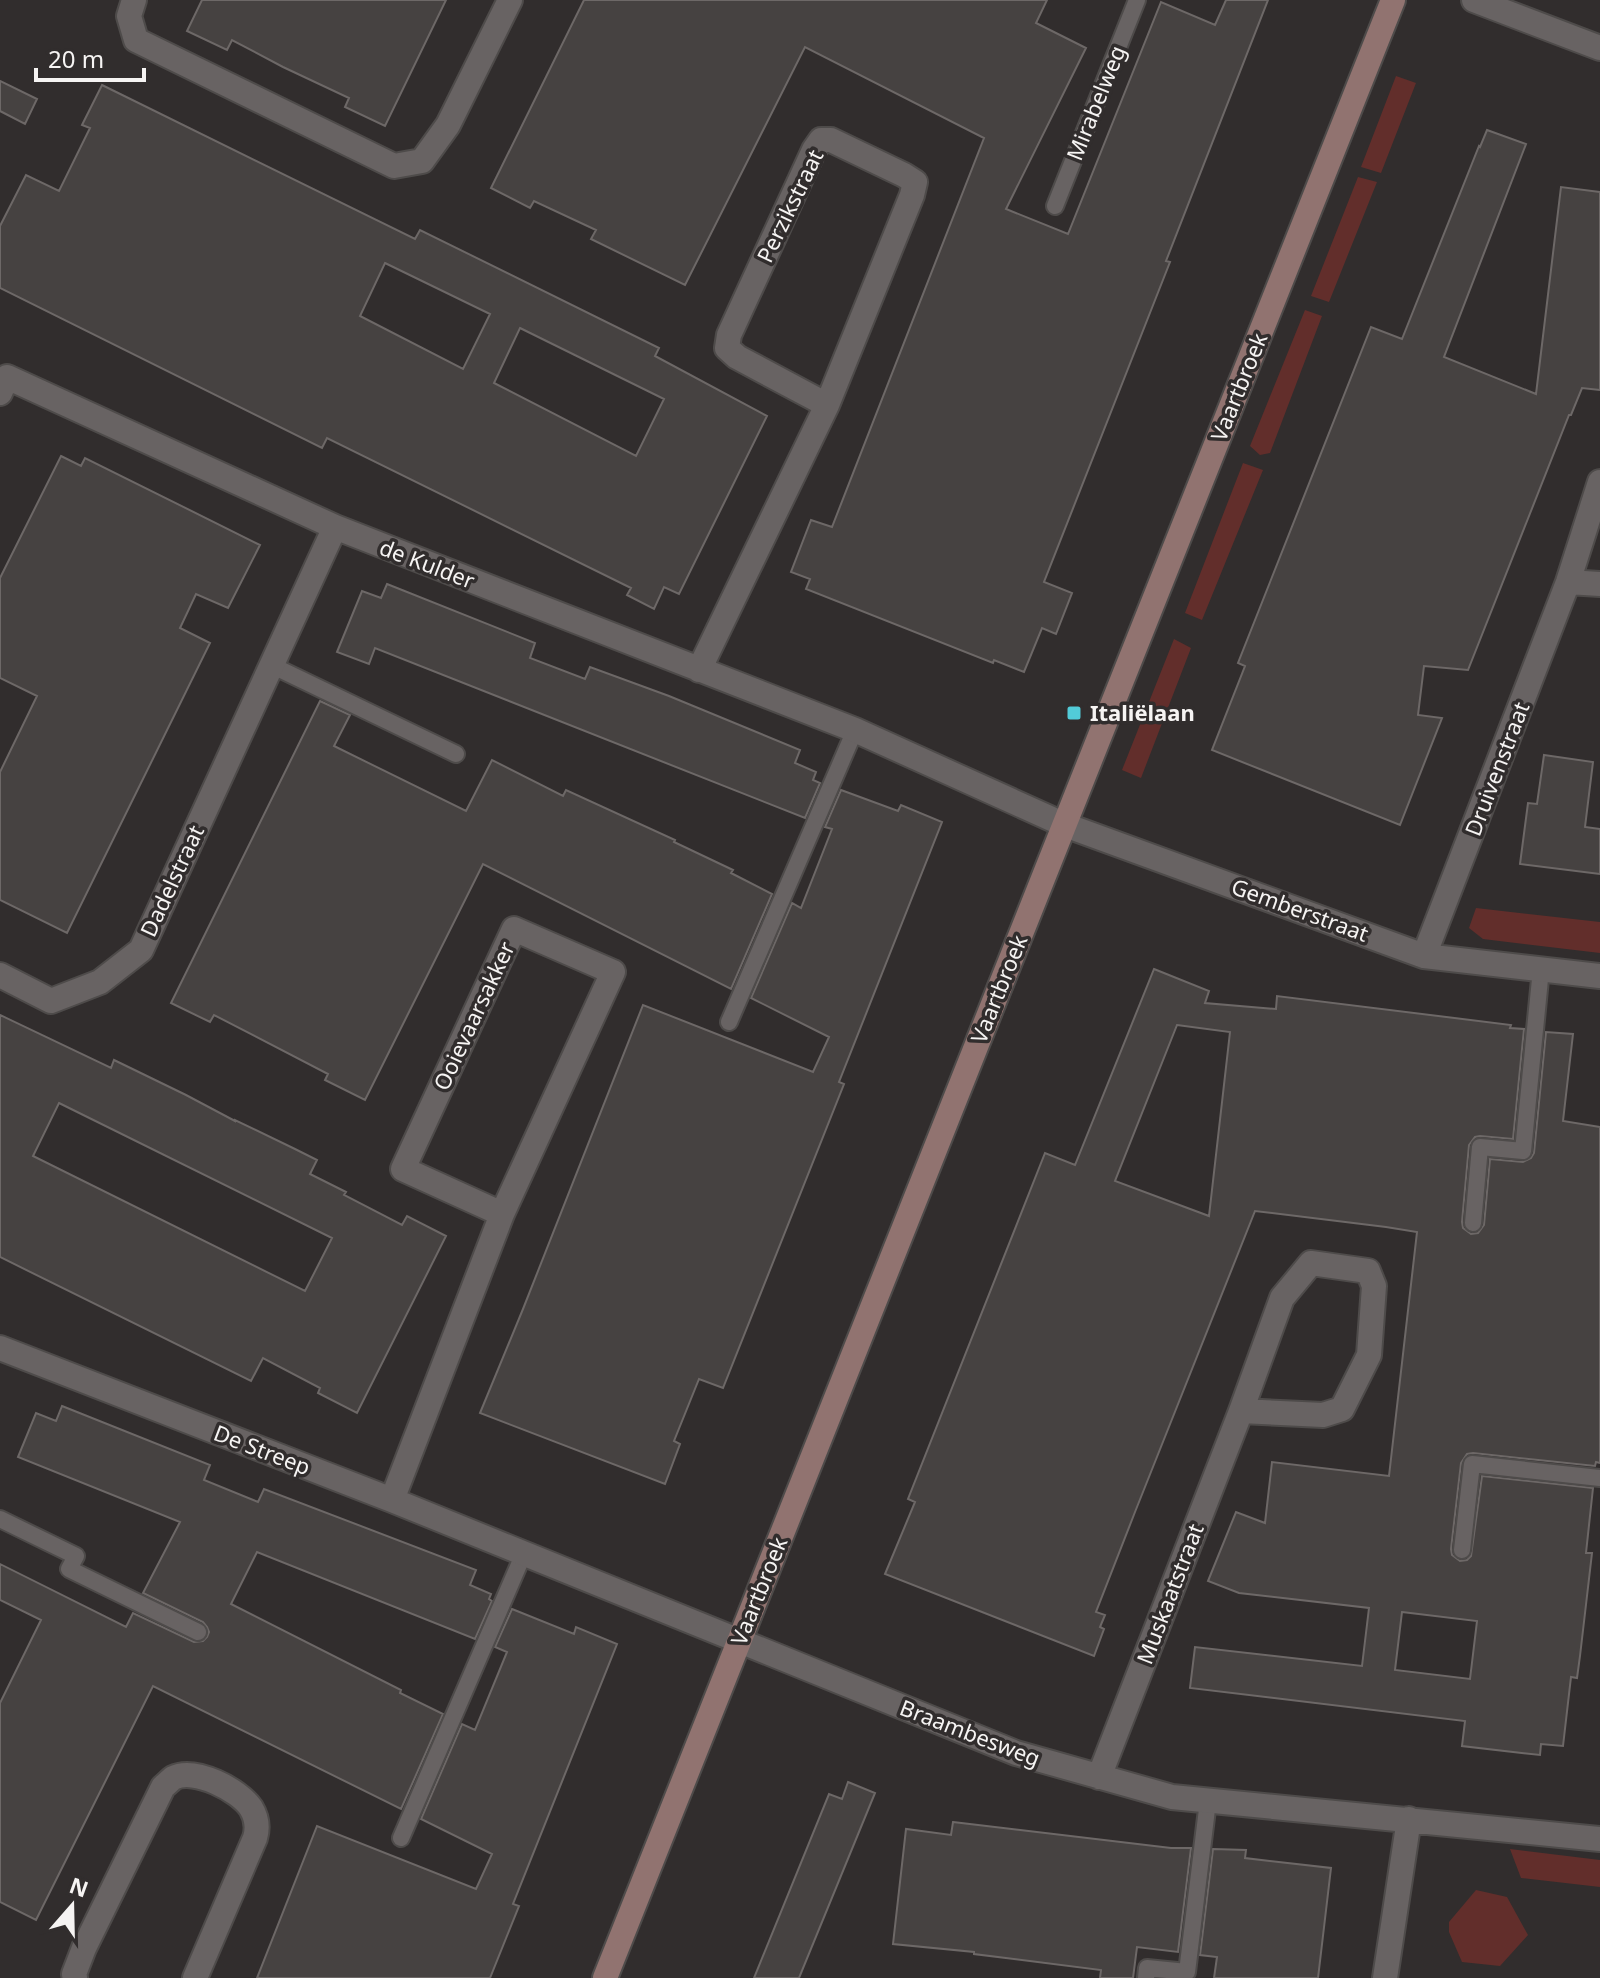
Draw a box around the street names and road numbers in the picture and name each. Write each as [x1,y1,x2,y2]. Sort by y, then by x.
street label: Mirabelweg [1058,41,1132,165]
street label: Perzikstraat [749,144,829,267]
street label: Vaartbroek [1203,328,1273,445]
street label: de Kulder [376,531,479,595]
street label: Druivenstraat [1457,697,1535,840]
street label: Dadelstraat [132,820,210,941]
street label: Gemberstraat [1228,870,1373,948]
street label: Vaartbroek [963,930,1033,1047]
street label: Ooievaarsakker [425,936,521,1095]
street label: De Streep [210,1417,315,1481]
street label: Muskaatstraat [1129,1519,1210,1668]
street label: Vaartbroek [723,1532,793,1649]
street label: Braambesweg [896,1692,1045,1773]

